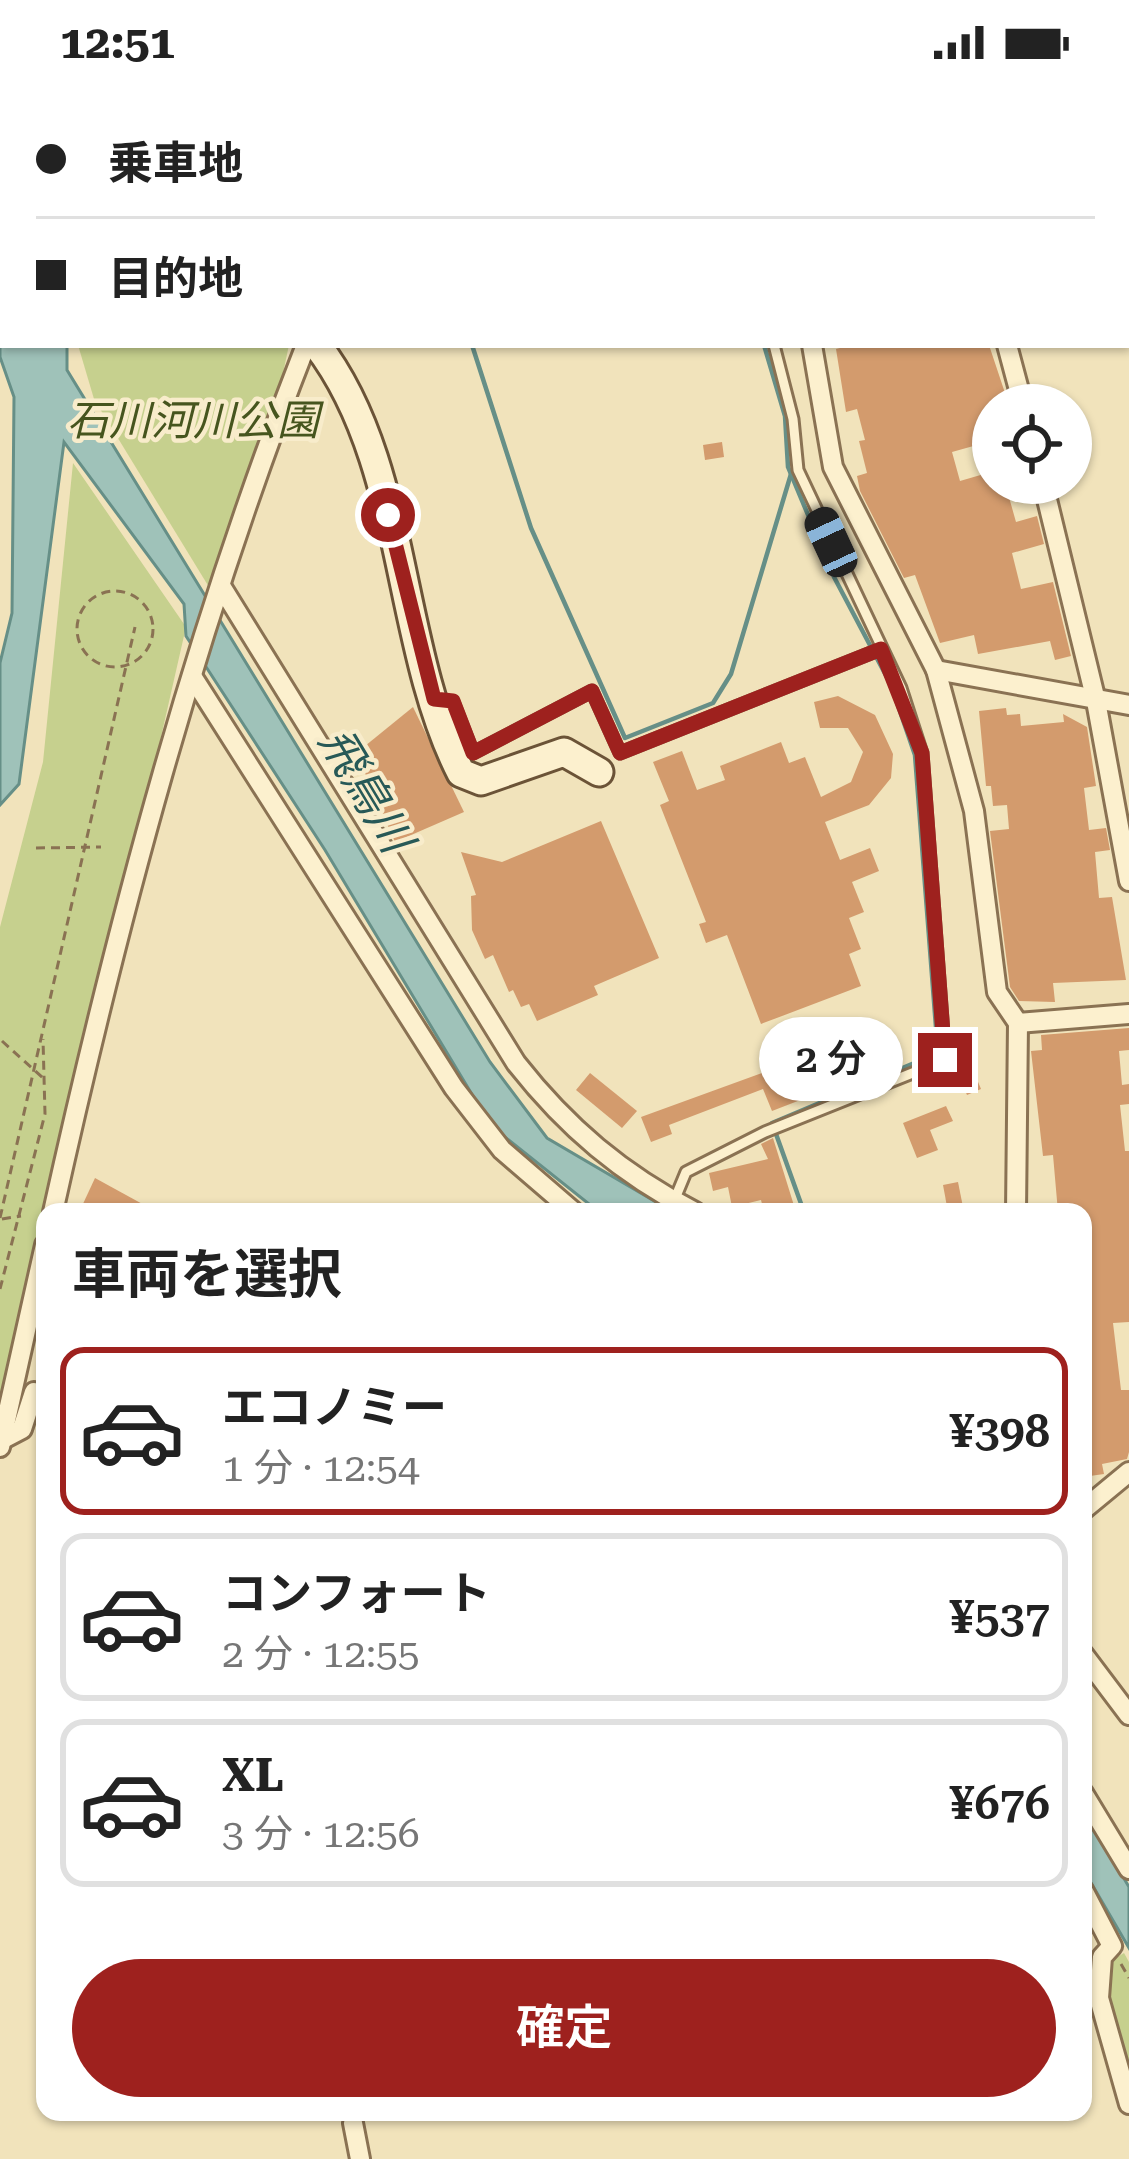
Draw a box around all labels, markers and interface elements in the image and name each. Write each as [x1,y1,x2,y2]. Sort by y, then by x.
text: 12:51 [60,16,175,69]
text: 乗車地 [108,137,243,190]
text: 目的地 [108,252,243,305]
map controls [972,384,1092,504]
button: locate [972,384,1092,504]
park label: 石川河川公園 [67,396,324,445]
route start [361,488,415,542]
car [799,502,863,582]
water label: 飛鳥川 [309,718,426,865]
callout: 2 分 [759,1018,903,1102]
route end [918,1033,972,1087]
text: 2 分 [796,1036,866,1082]
text: 車両を選択 [72,1243,342,1306]
icon: car [78,1377,186,1485]
text: エコノミー [222,1381,447,1434]
text: ¥398 [949,1405,1050,1458]
text: 1 分 · 12:54 [222,1445,420,1491]
icon: car [78,1563,186,1671]
text: コンフォート [222,1567,491,1620]
text: ¥537 [949,1591,1050,1644]
text: 2 分 · 12:55 [222,1631,420,1677]
icon: car [78,1749,186,1857]
text: XL [222,1749,284,1802]
text: ¥676 [949,1777,1050,1830]
text: 3 分 · 12:56 [222,1811,420,1857]
button: 確定 [72,1959,1056,2097]

